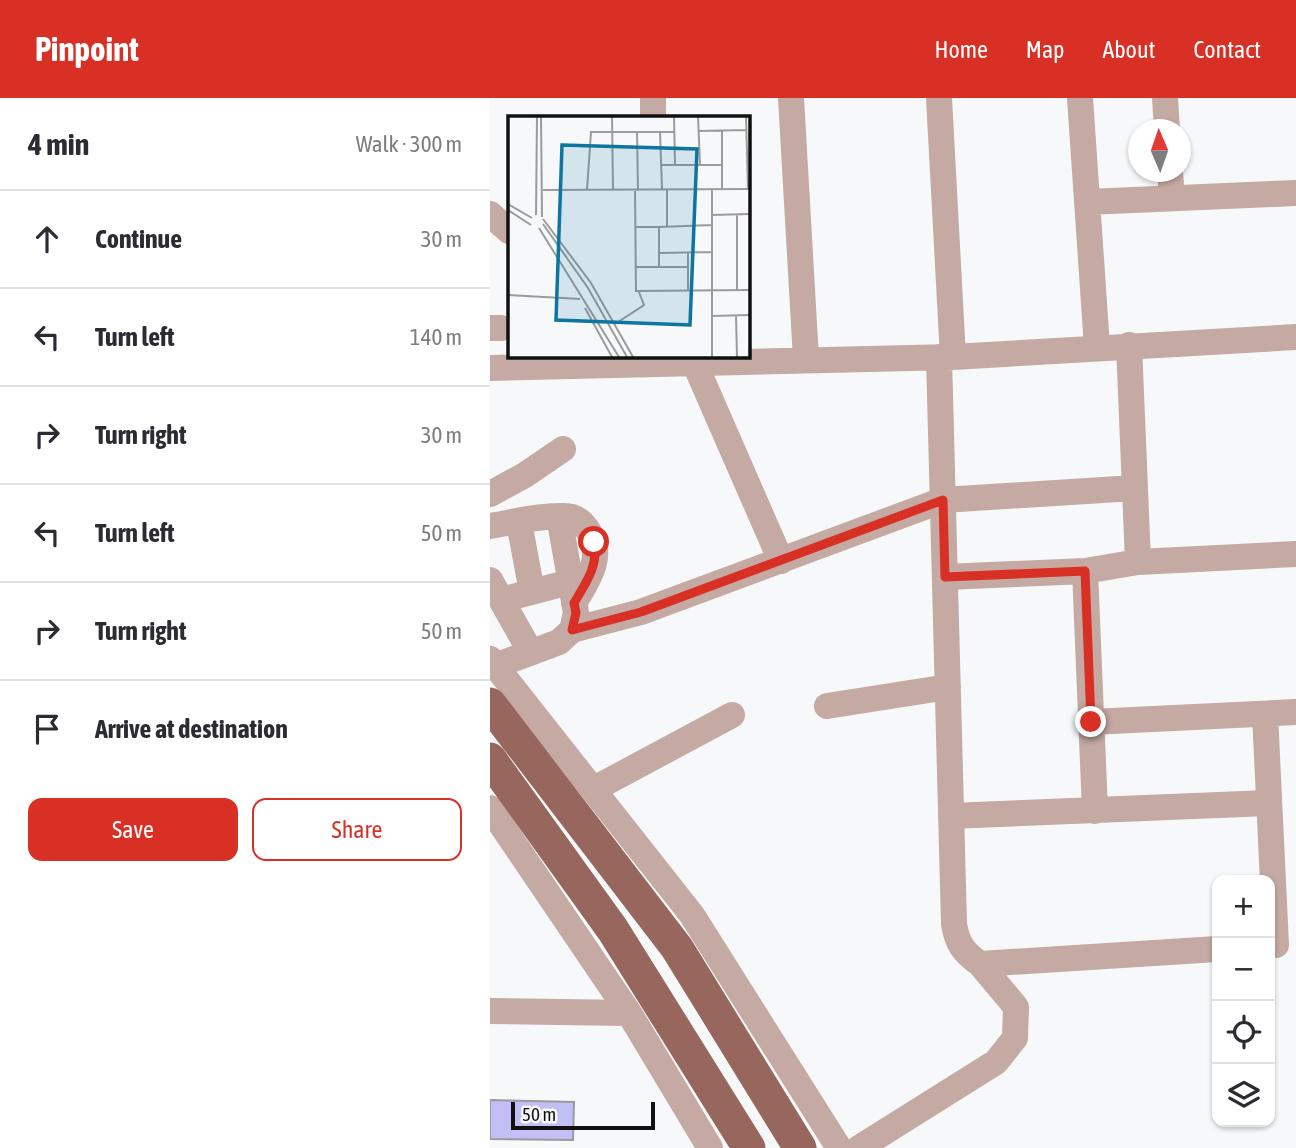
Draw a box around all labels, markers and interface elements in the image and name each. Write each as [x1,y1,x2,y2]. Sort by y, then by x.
text: Pinpoint [35,30,139,68]
text: Home [934,36,988,63]
text: Map [1026,36,1064,63]
text: About [1102,36,1155,63]
text: Contact [1193,36,1261,63]
inset map [508,116,749,357]
north arrow [1128,119,1191,182]
text: 4 min [28,127,89,161]
text: Walk · 300 m [356,131,462,157]
icon: ahead [28,220,66,258]
text: Continue [95,224,182,254]
text: 30 m [421,226,462,252]
icon: left [28,318,66,356]
text: Turn left [95,322,175,352]
text: 140 m [410,324,462,350]
icon: right [28,416,66,454]
text: Turn right [95,420,186,450]
text: 30 m [421,422,462,448]
icon: left [28,514,66,552]
text: Turn left [95,518,175,548]
text: 50 m [421,520,462,546]
route start [578,526,609,557]
icon: right [28,612,66,650]
text: Turn right [95,616,186,646]
text: 50 m [421,618,462,644]
route end [1075,706,1106,737]
icon: arrive [28,710,66,748]
text: Arrive at destination [95,714,288,744]
button: Save [28,798,238,861]
button: Share [252,798,462,861]
map controls [1212,875,1275,1127]
button: + [1212,875,1275,938]
button: − [1212,938,1275,1001]
button: locate [1212,1001,1275,1064]
button: layers [1212,1064,1275,1127]
scale bar [511,1099,654,1131]
text: 50 m [522,1103,556,1125]

